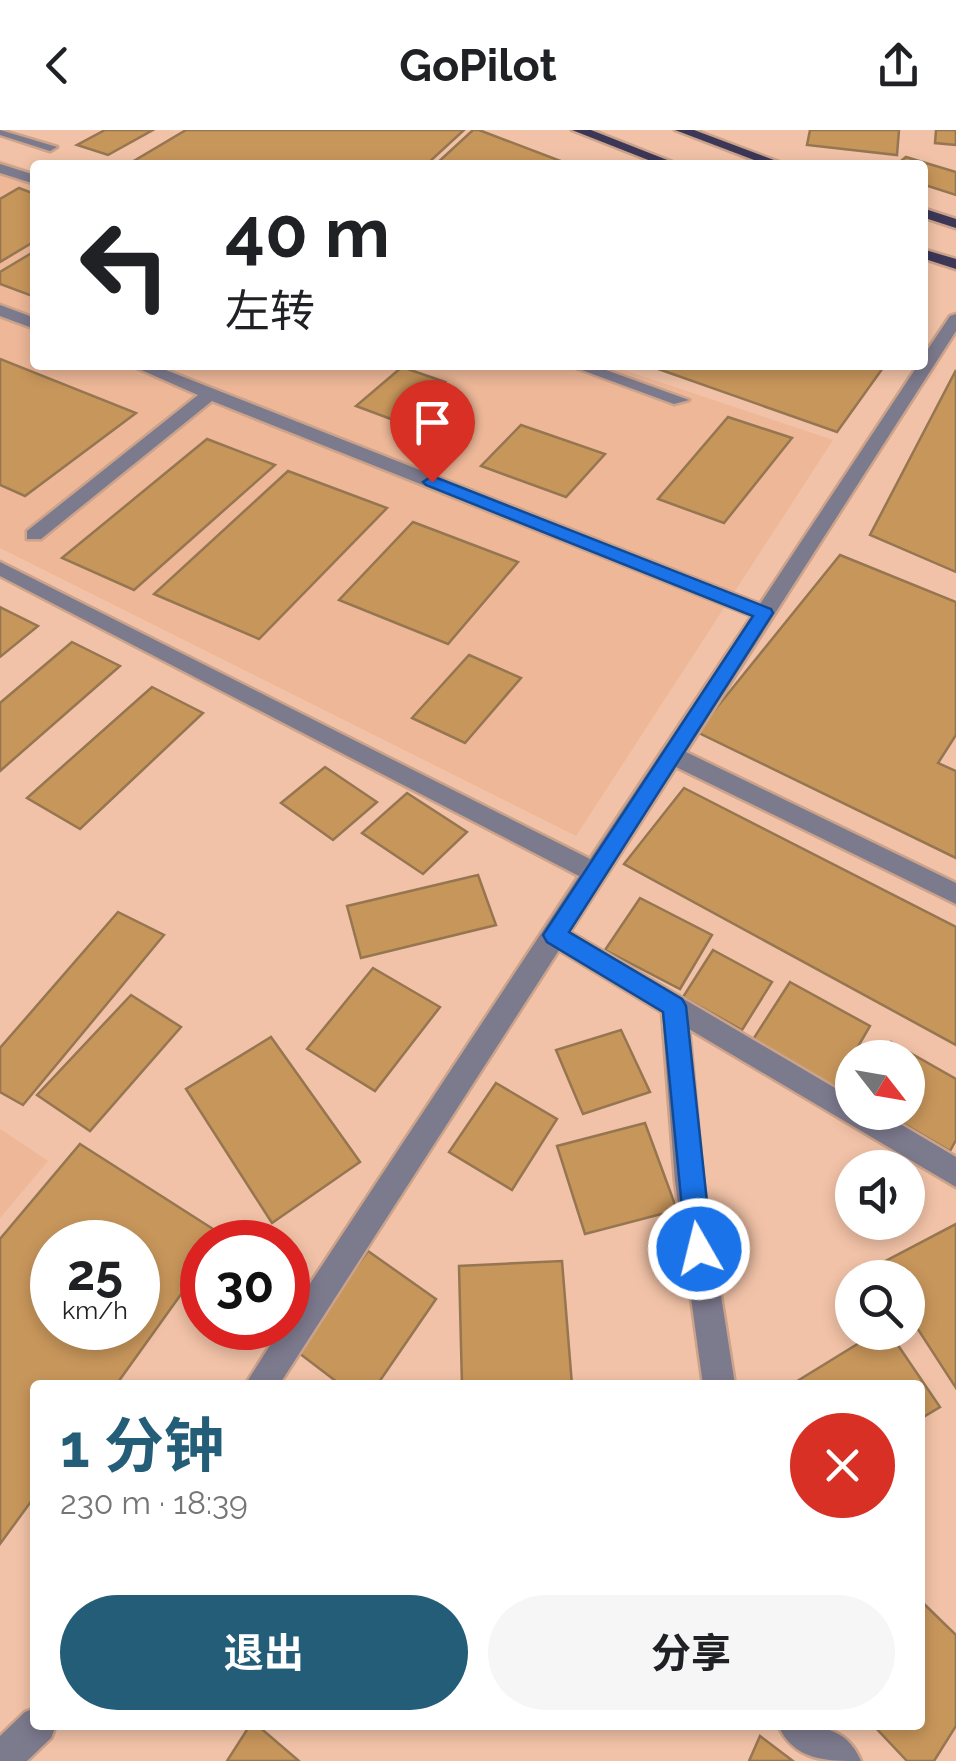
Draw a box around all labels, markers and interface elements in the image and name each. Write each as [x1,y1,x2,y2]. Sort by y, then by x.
icon: back [30,38,85,93]
icon: share [871,38,926,93]
text: GoPilot [399,39,557,92]
text: 40 m [225,191,390,273]
icon: left [60,200,190,330]
text: 左转 [225,285,315,338]
pin [390,380,475,483]
icon: arrive [405,395,460,450]
north arrow [835,1040,925,1130]
map controls [835,1040,925,1350]
button: sound [835,1150,925,1240]
position arrow [647,1197,751,1301]
speed limit sign: 30 [180,1220,310,1350]
text: 25 [67,1243,123,1302]
button: search [835,1260,925,1350]
text: km/h [62,1295,128,1325]
text: 1 分钟 [60,1411,224,1481]
button: close [790,1413,895,1518]
text: 230 m · 18:39 [60,1484,248,1521]
button: 退出 [60,1595,468,1710]
button: 分享 [488,1595,895,1710]

